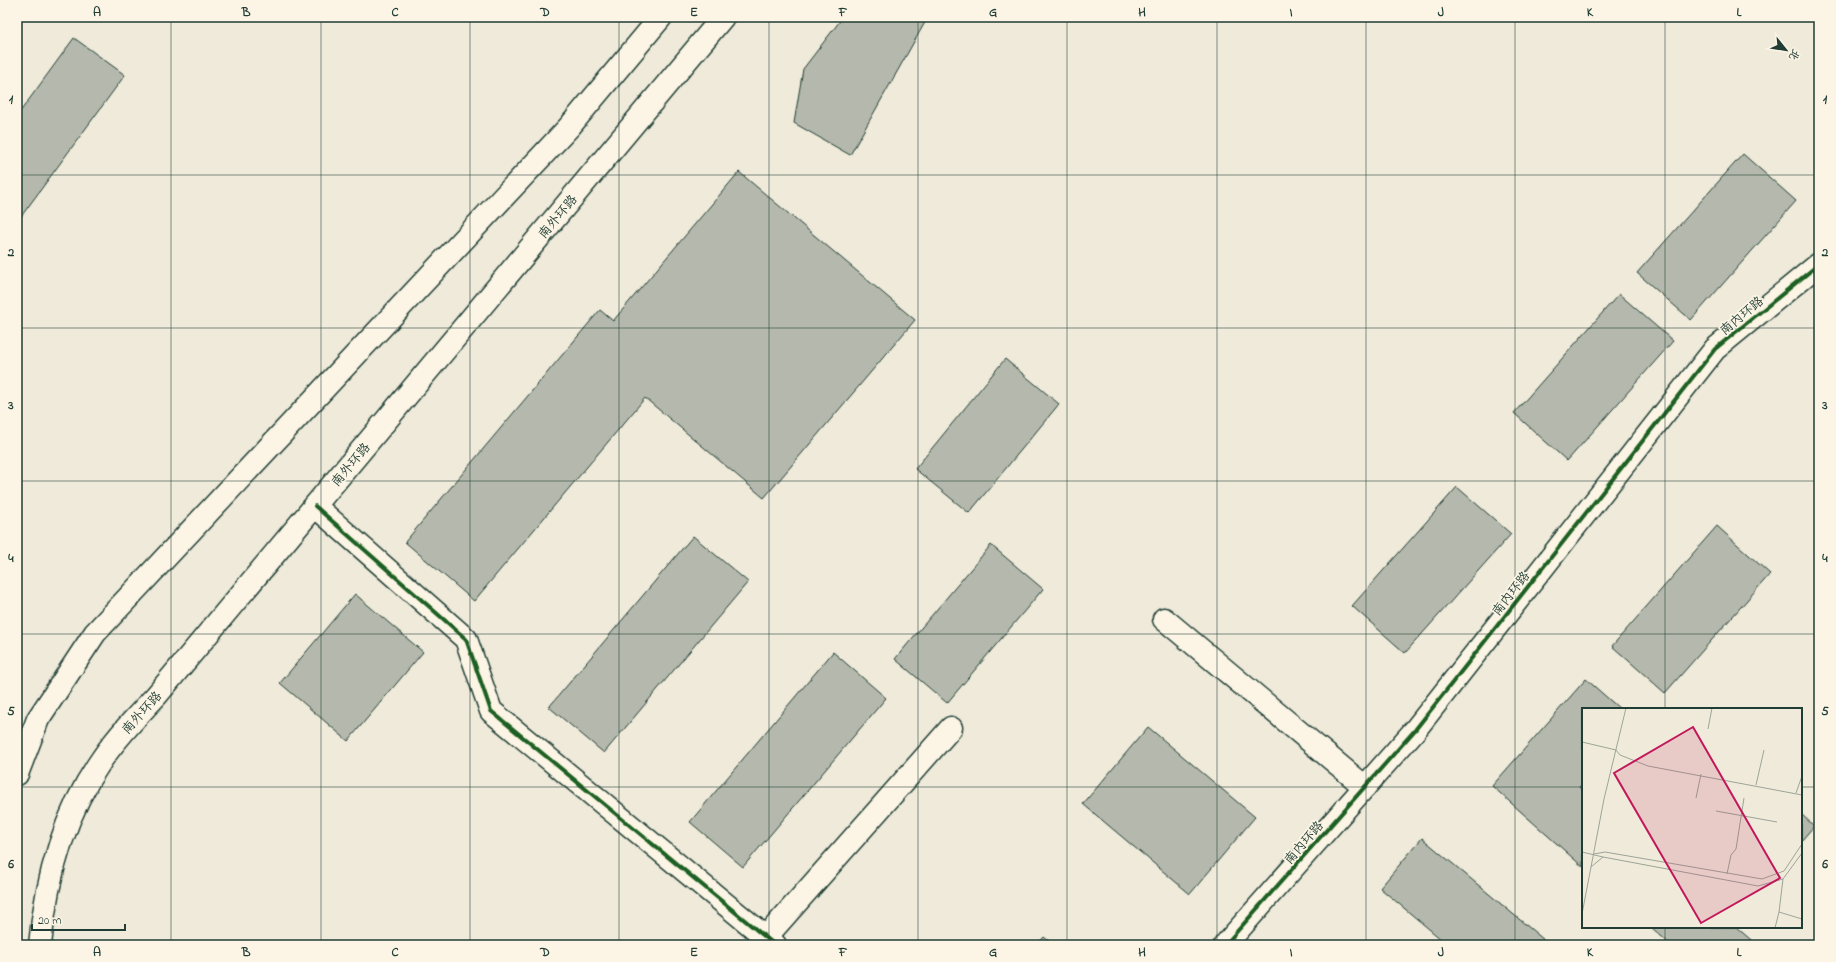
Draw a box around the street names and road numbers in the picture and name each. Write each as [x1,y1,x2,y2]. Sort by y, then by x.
street label: 南外环路 [534,191,582,243]
street label: 南内环路 [1716,292,1768,340]
street label: 南外环路 [327,439,375,491]
street label: 南内环路 [1488,568,1535,620]
street label: 南外环路 [118,687,167,739]
street label: 南内环路 [1280,817,1328,869]

